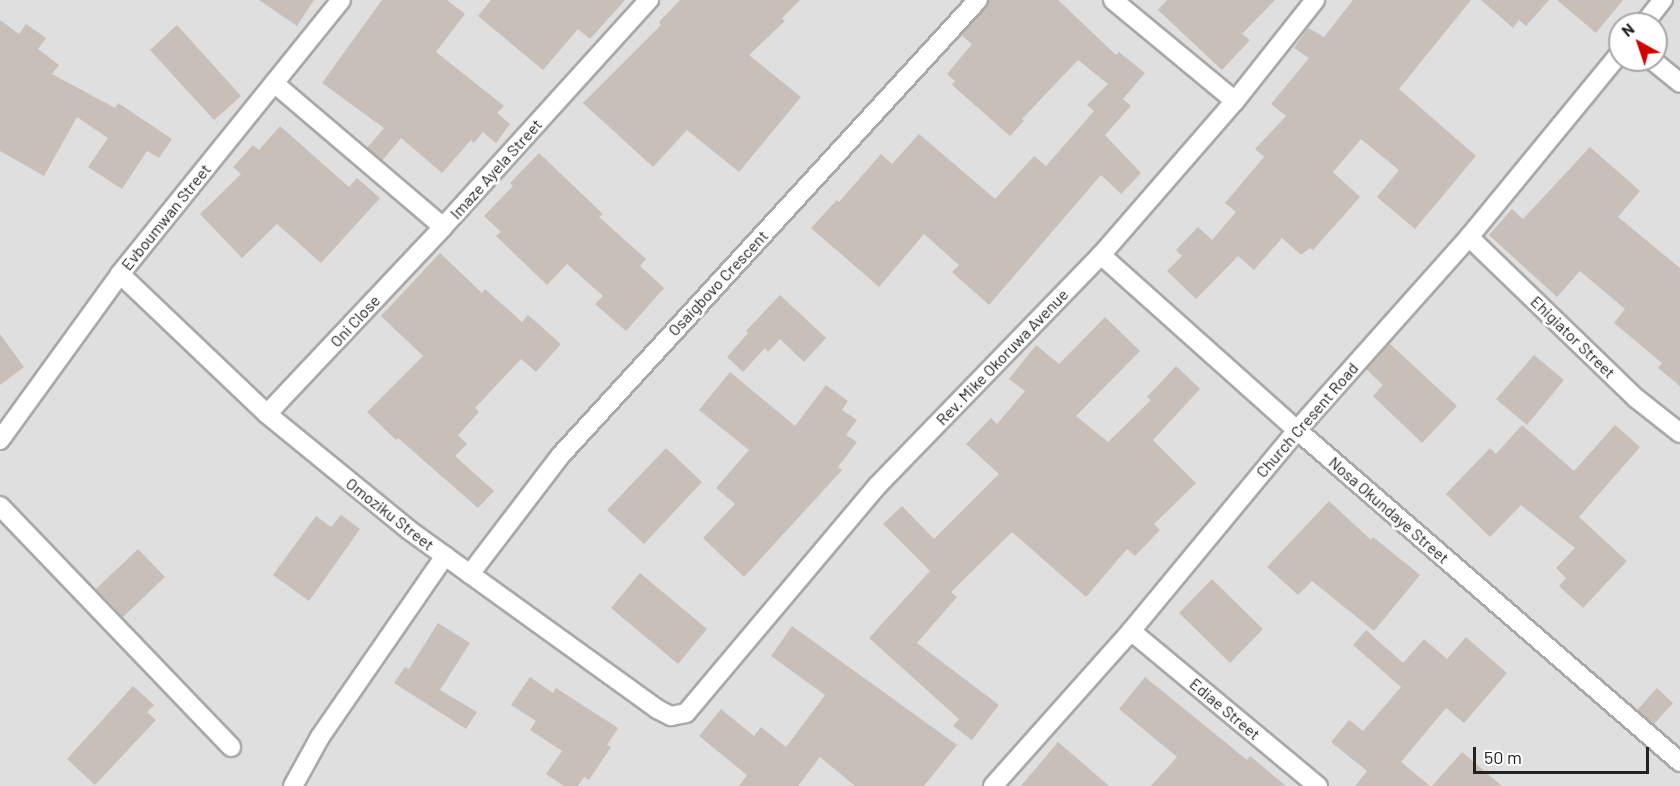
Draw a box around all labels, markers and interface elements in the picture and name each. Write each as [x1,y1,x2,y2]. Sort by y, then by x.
north arrow [1608,12,1668,72]
text: N [1617,19,1638,40]
street label: Imaze Ayela Street [446,115,546,223]
street label: Evboumwan Street [117,160,215,274]
street label: Osaigbovo Crescent [664,226,772,340]
street label: Rev. Mike Okoruwa Avenue [932,285,1072,429]
street label: Oni Close [326,291,384,351]
street label: Ehigiator Street [1527,292,1619,382]
street label: Church Cresent Road [1252,359,1362,481]
street label: Nosa Okundaye Street [1325,453,1453,567]
street label: Omoziku Street [342,474,438,554]
street label: Ediae Street [1186,674,1264,744]
scale bar [1476,735,1652,773]
text: 50 m [1484,746,1522,768]

